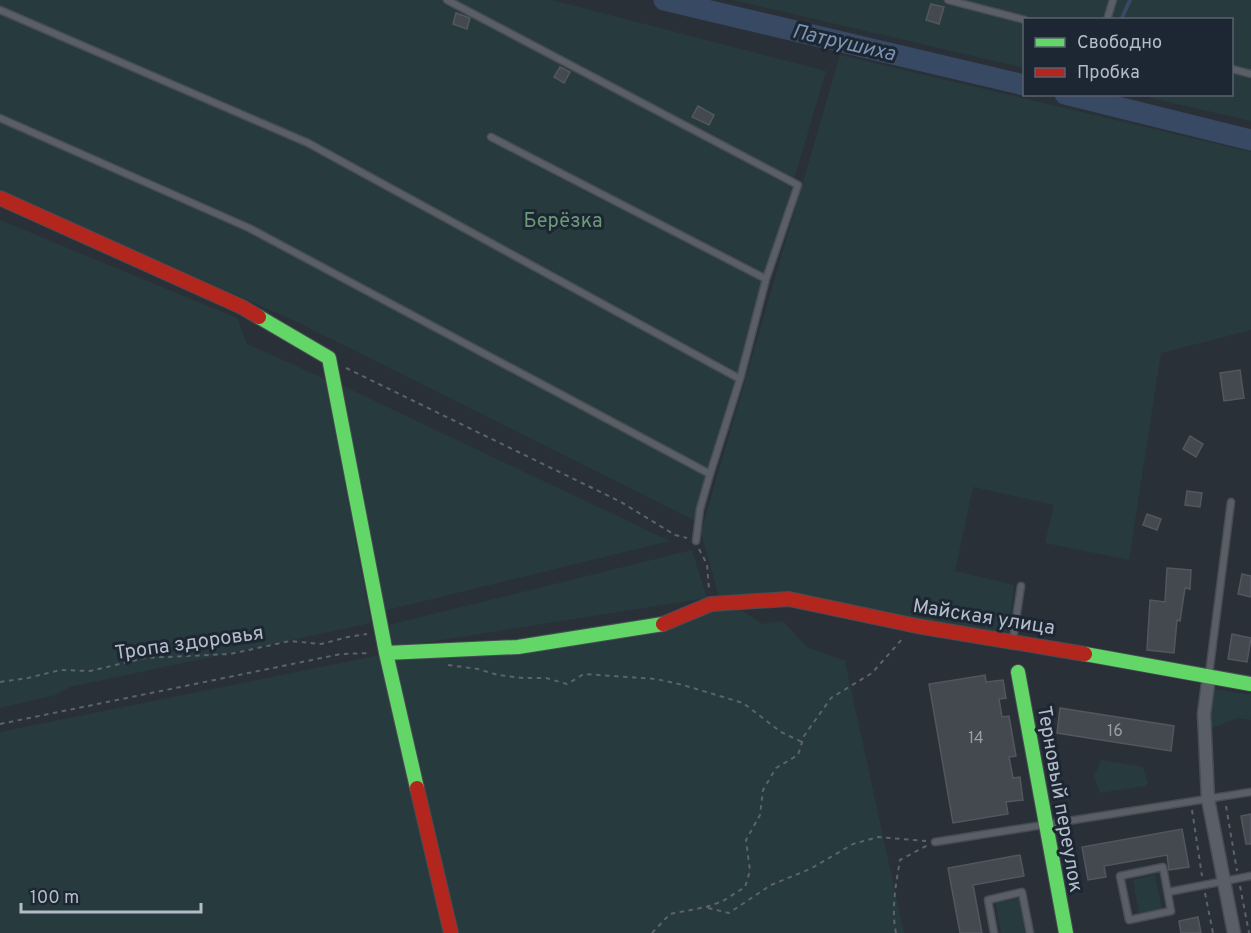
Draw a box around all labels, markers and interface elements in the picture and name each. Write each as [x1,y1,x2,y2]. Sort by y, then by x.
water label: Патрушиха [789,18,898,68]
legend [1023,18,1233,96]
text: Свободно [1077,32,1162,55]
text: Пробка [1077,62,1140,85]
park label: Берёзка [523,209,603,235]
street label: Майская улица [911,594,1057,642]
street label: Тропа здоровья [113,621,265,667]
street label: Терновый переулок [1030,704,1088,895]
house number: 16 [1107,722,1123,742]
house number: 14 [968,729,984,749]
scale bar [21,876,201,914]
text: 100 m [30,887,79,910]

